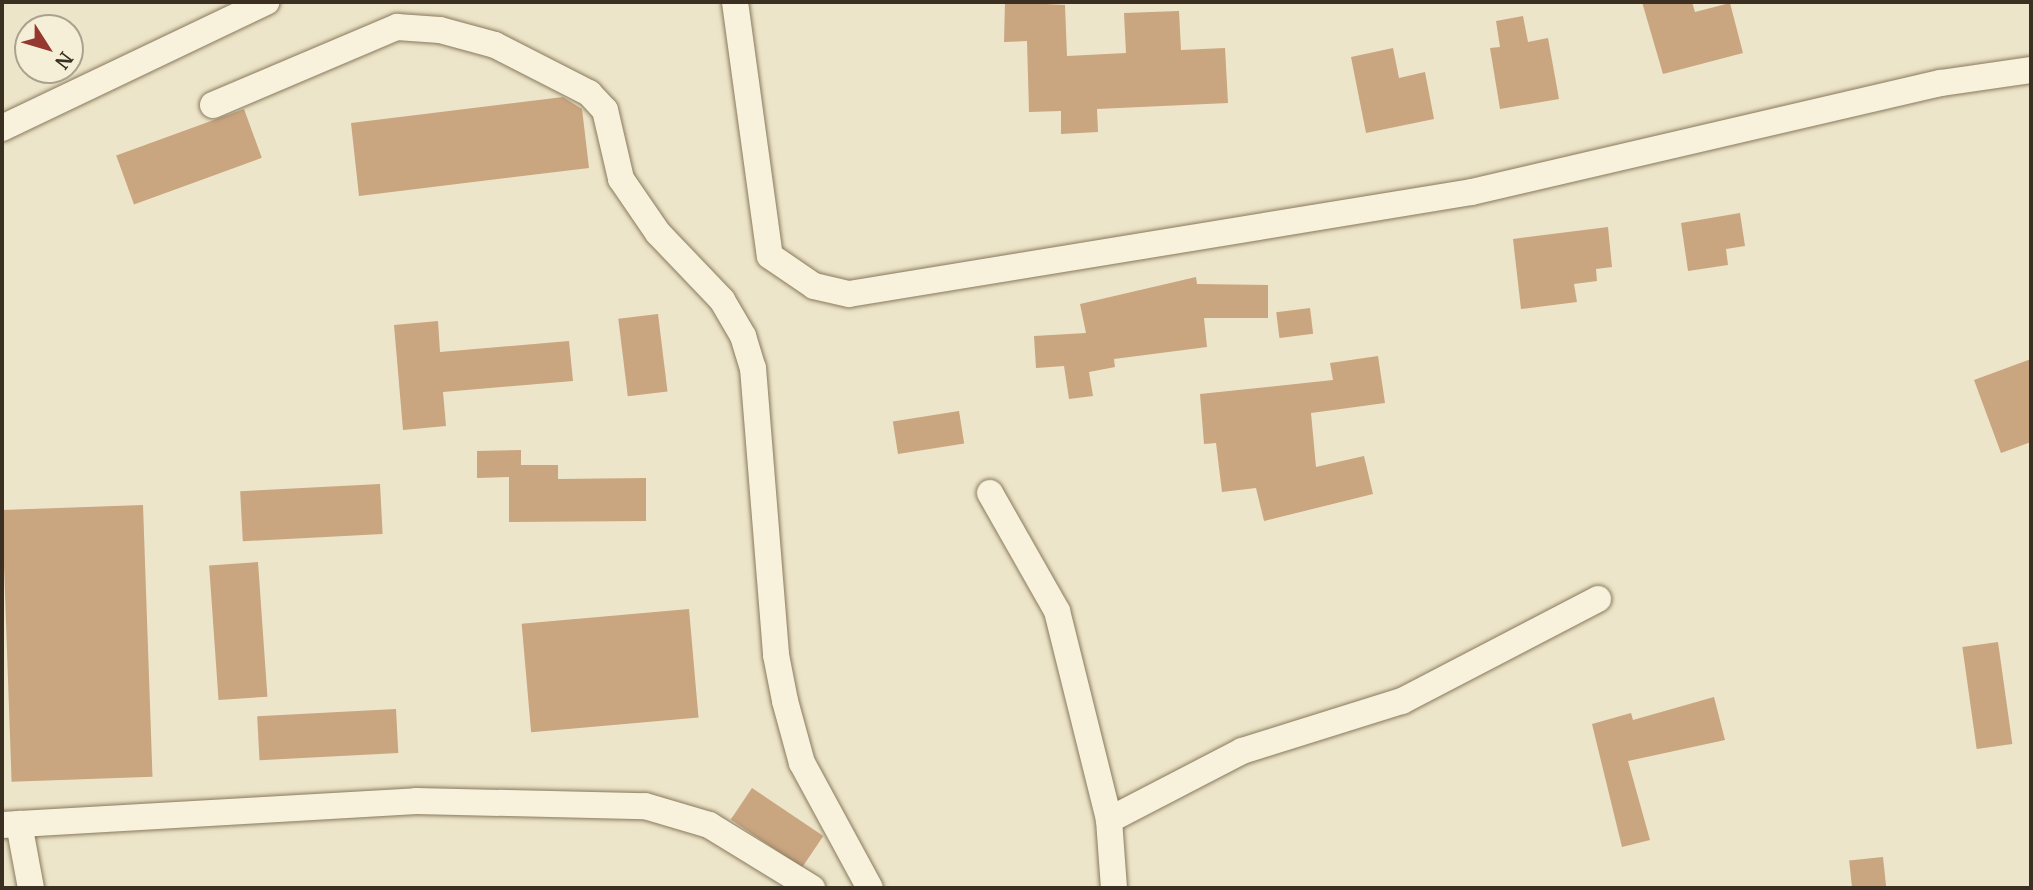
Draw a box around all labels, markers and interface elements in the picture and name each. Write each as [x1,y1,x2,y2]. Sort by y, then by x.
north arrow [14,14,84,84]
text: N [50,47,78,74]

